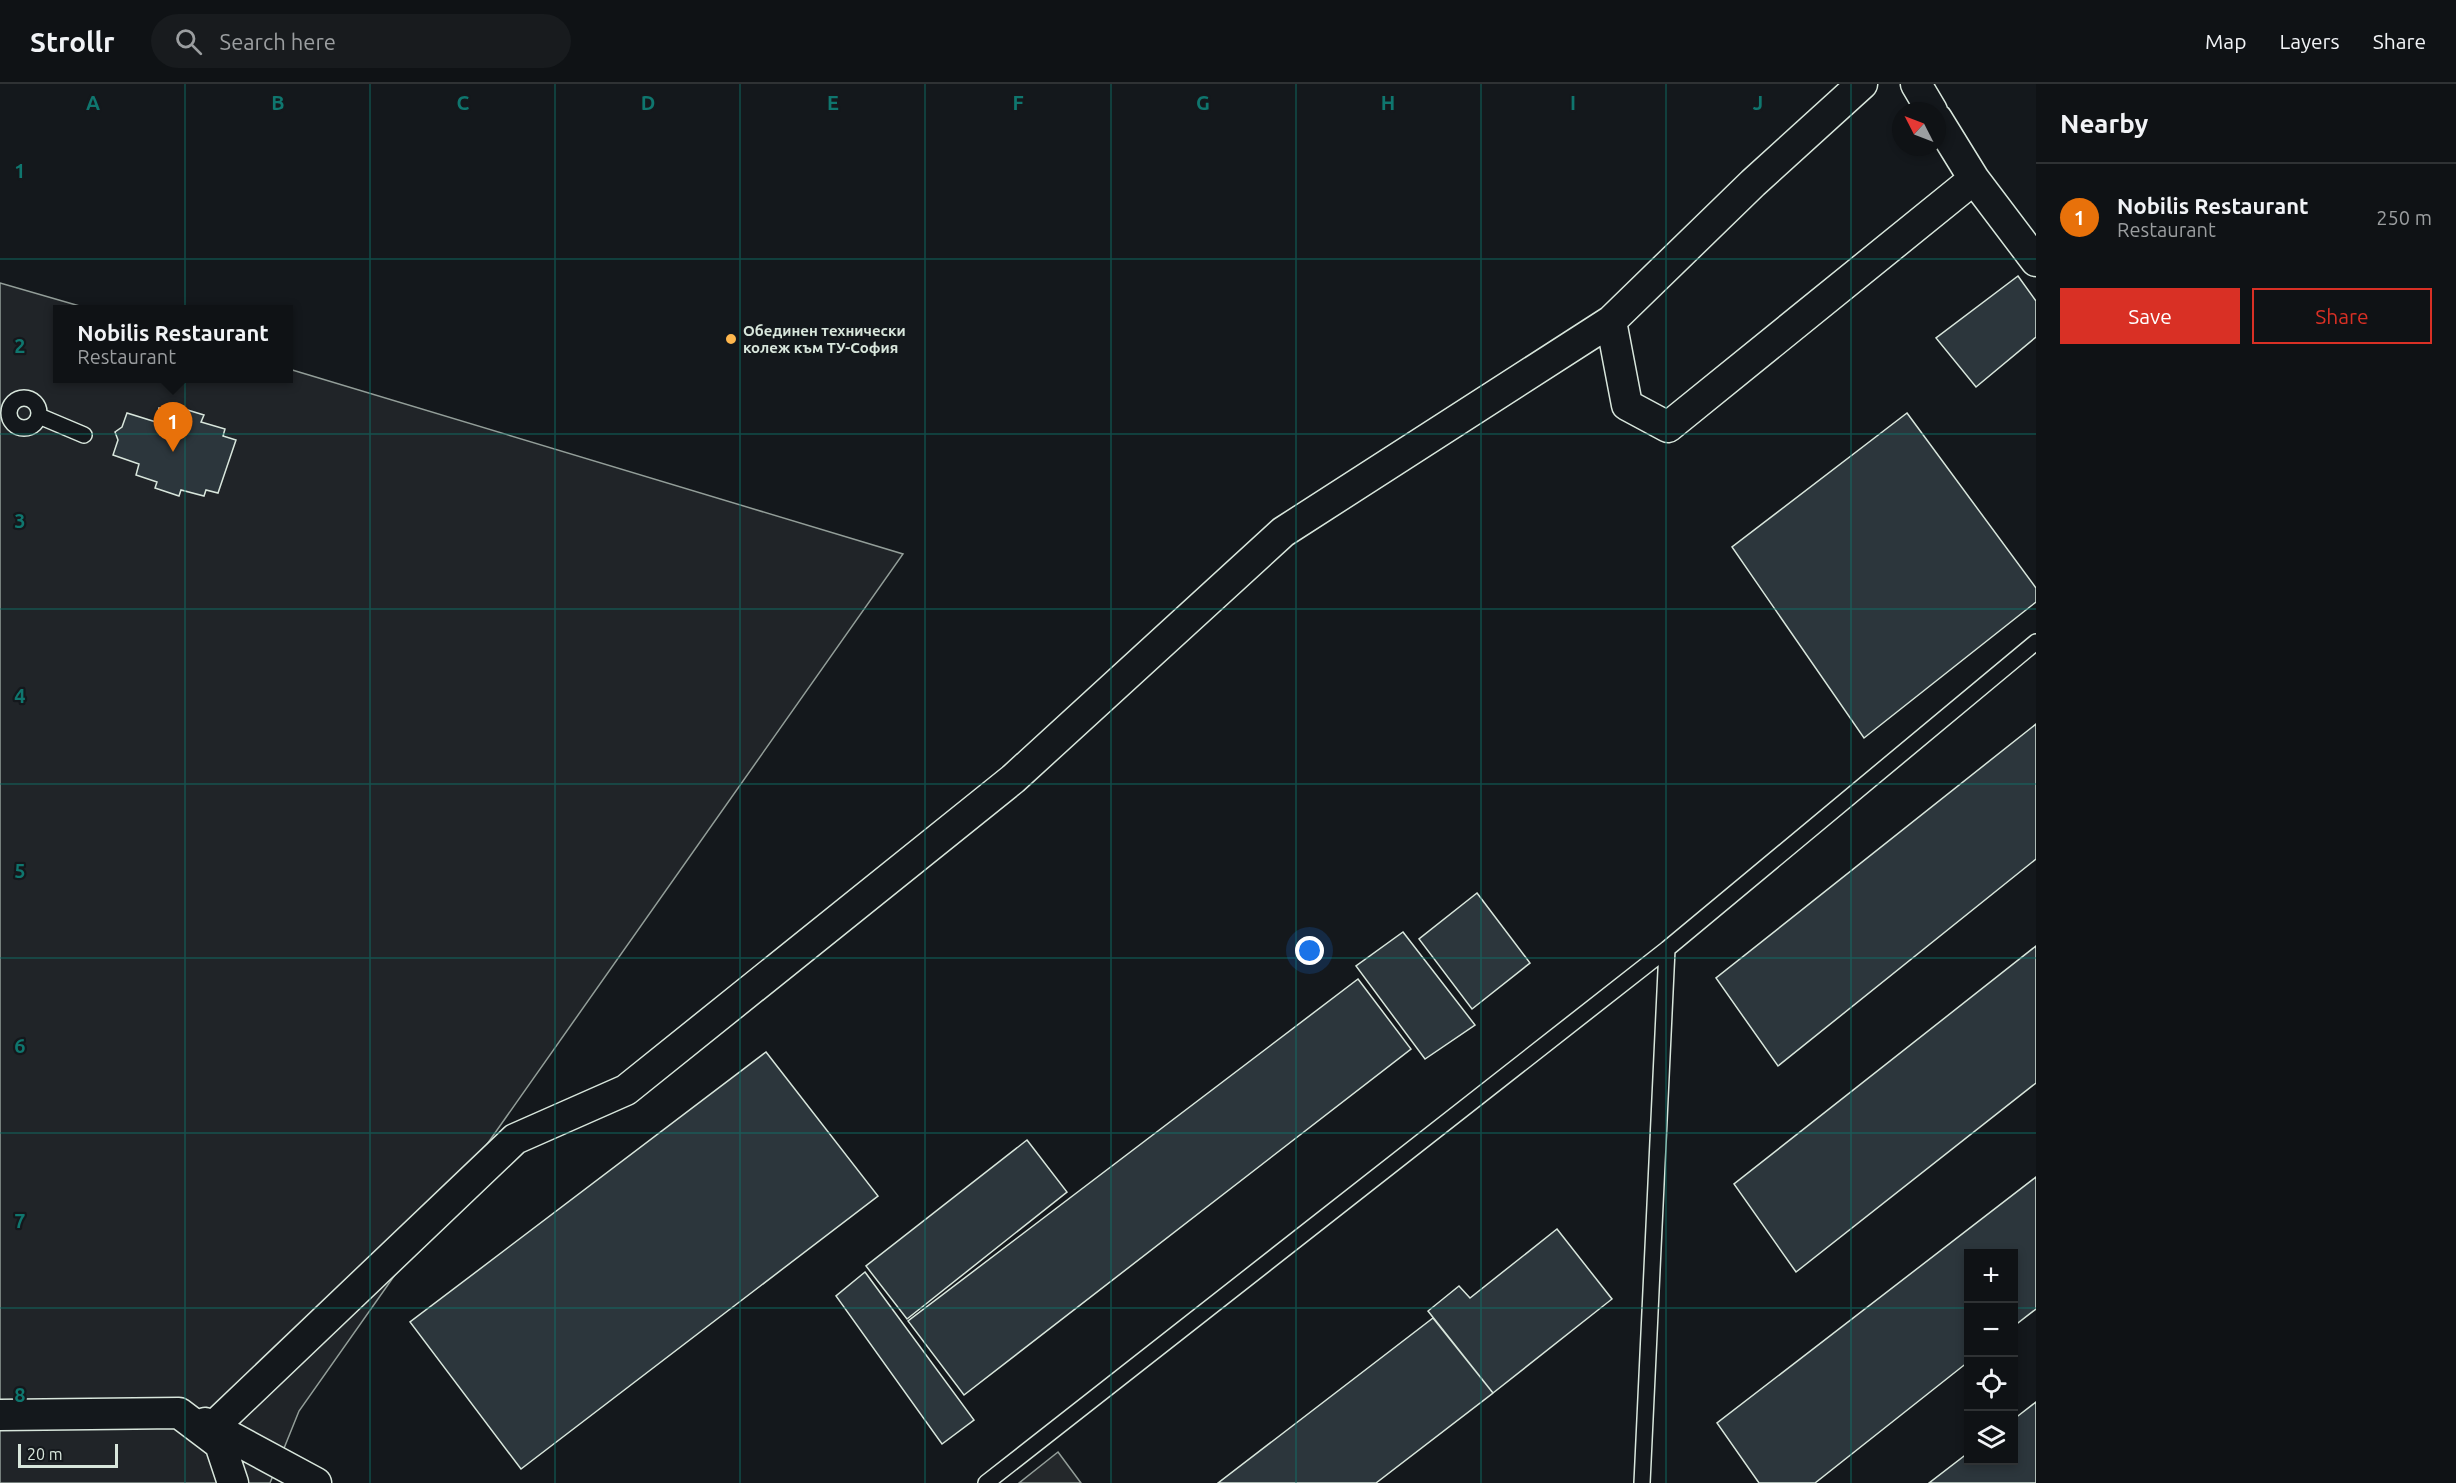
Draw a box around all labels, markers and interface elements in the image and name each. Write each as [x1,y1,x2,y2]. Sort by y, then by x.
search box [151,14,571,68]
icon: search [172,25,205,58]
text: Strollr [30,26,115,57]
text: Search here [220,29,336,54]
text: Map [2205,29,2246,53]
text: Layers [2279,29,2340,53]
text: Share [2373,29,2426,53]
text: A [86,91,100,114]
text: B [271,91,285,114]
text: C [457,91,470,114]
text: D [641,91,655,114]
text: E [827,91,839,114]
text: F [1012,91,1024,114]
text: G [1196,91,1210,114]
text: H [1381,91,1395,114]
text: I [1570,91,1576,114]
text: J [1753,91,1763,114]
north arrow [1892,102,1946,156]
text: Nearby [2060,109,2148,138]
text: 1 [14,159,26,182]
text: Nobilis Restaurant [2117,193,2309,218]
text: 1 [2074,206,2085,229]
text: 250 m [2376,206,2432,229]
text: Restaurant [2117,218,2216,241]
button: Save [2060,288,2240,344]
button: Share [2252,288,2432,344]
popup [53,305,293,383]
text: Nobilis Restaurant [77,320,269,345]
place label: Обединен технически колеж към ТУ-София [743,322,906,356]
marker: Обединен технически колеж към ТУ-София [724,332,738,346]
text: 2 [14,334,26,357]
text: Restaurant [77,345,176,368]
pin: 1 [154,402,192,452]
text: 3 [14,509,26,532]
text: 4 [14,684,26,707]
text: 5 [14,859,26,882]
your location [1295,936,1324,965]
text: 6 [14,1034,26,1057]
text: 7 [14,1209,26,1232]
map controls [1964,1249,2018,1465]
button: + [1964,1249,2018,1303]
button: − [1964,1303,2018,1357]
button: locate [1964,1357,2018,1411]
text: 8 [14,1383,26,1406]
button: layers [1964,1411,2018,1465]
scale bar [18,1441,118,1468]
text: 20 m [27,1445,63,1463]

